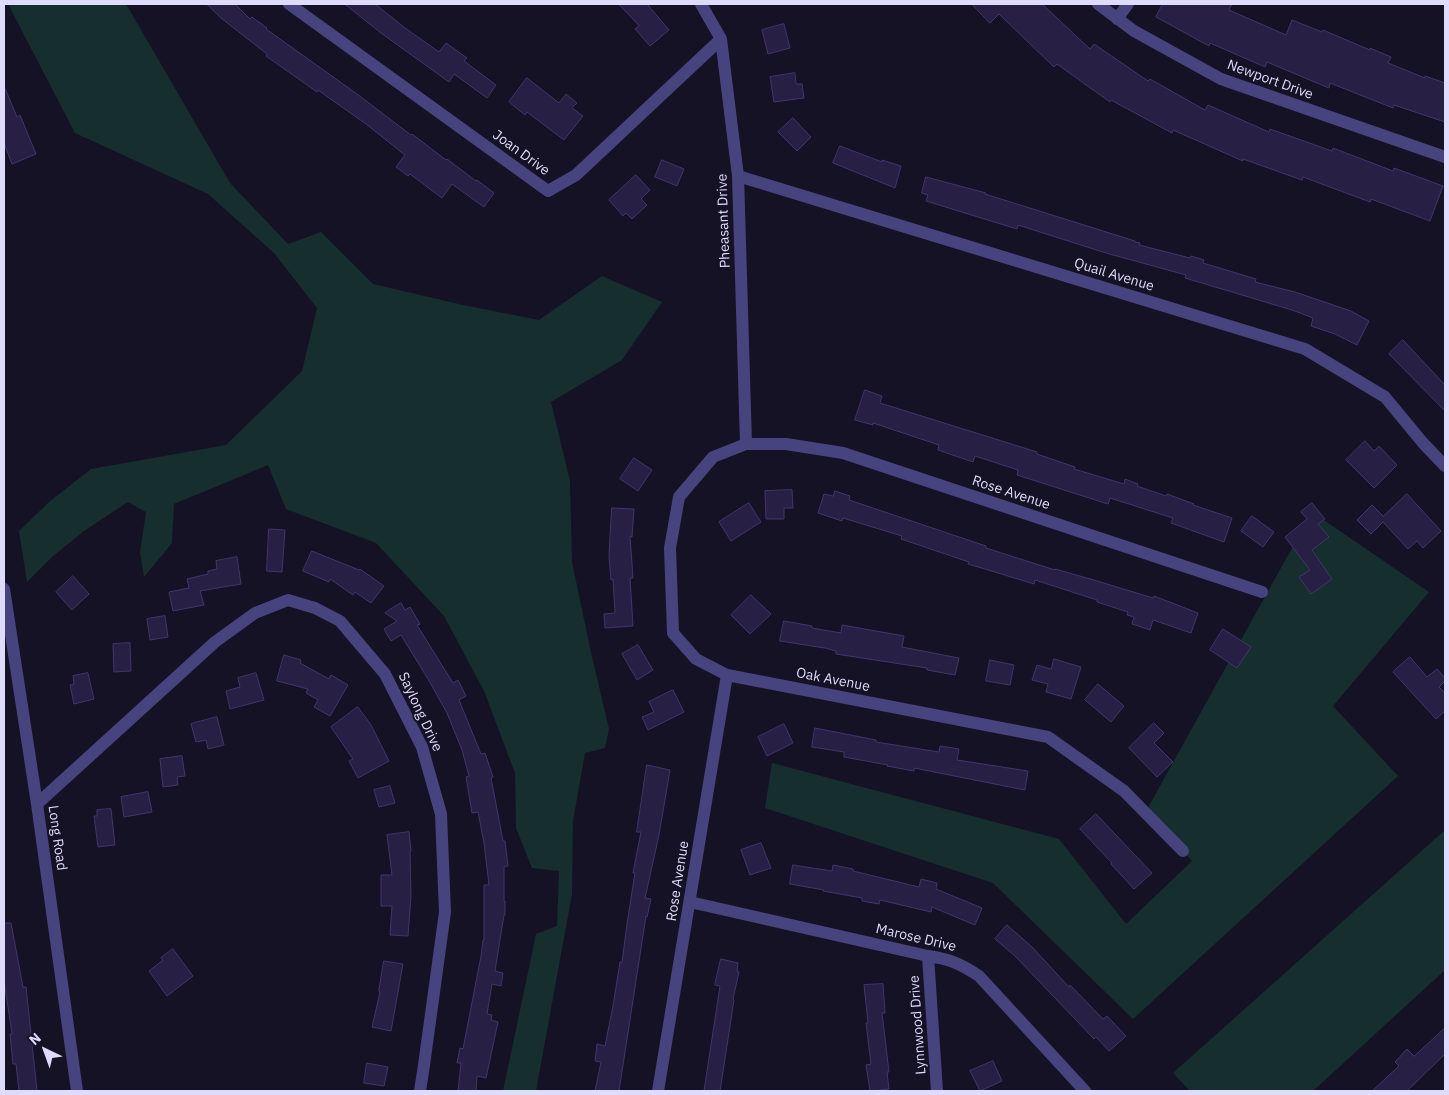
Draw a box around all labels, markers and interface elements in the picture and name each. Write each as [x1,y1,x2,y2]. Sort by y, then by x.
street label: Newport Drive [1225,57,1315,103]
street label: Joan Drive [489,127,553,179]
street label: Pheasant Drive [714,173,734,269]
street label: Quail Avenue [1072,255,1156,295]
street label: Rose Avenue [970,472,1052,514]
street label: Oak Avenue [795,665,871,695]
street label: Saylong Drive [394,670,446,754]
street label: Long Road [44,804,70,872]
street label: Rose Avenue [663,840,693,922]
street label: Marose Drive [874,921,958,955]
street label: Lynnwood Drive [906,975,930,1075]
north arrow [20,1025,70,1075]
text: N [25,1029,45,1049]

